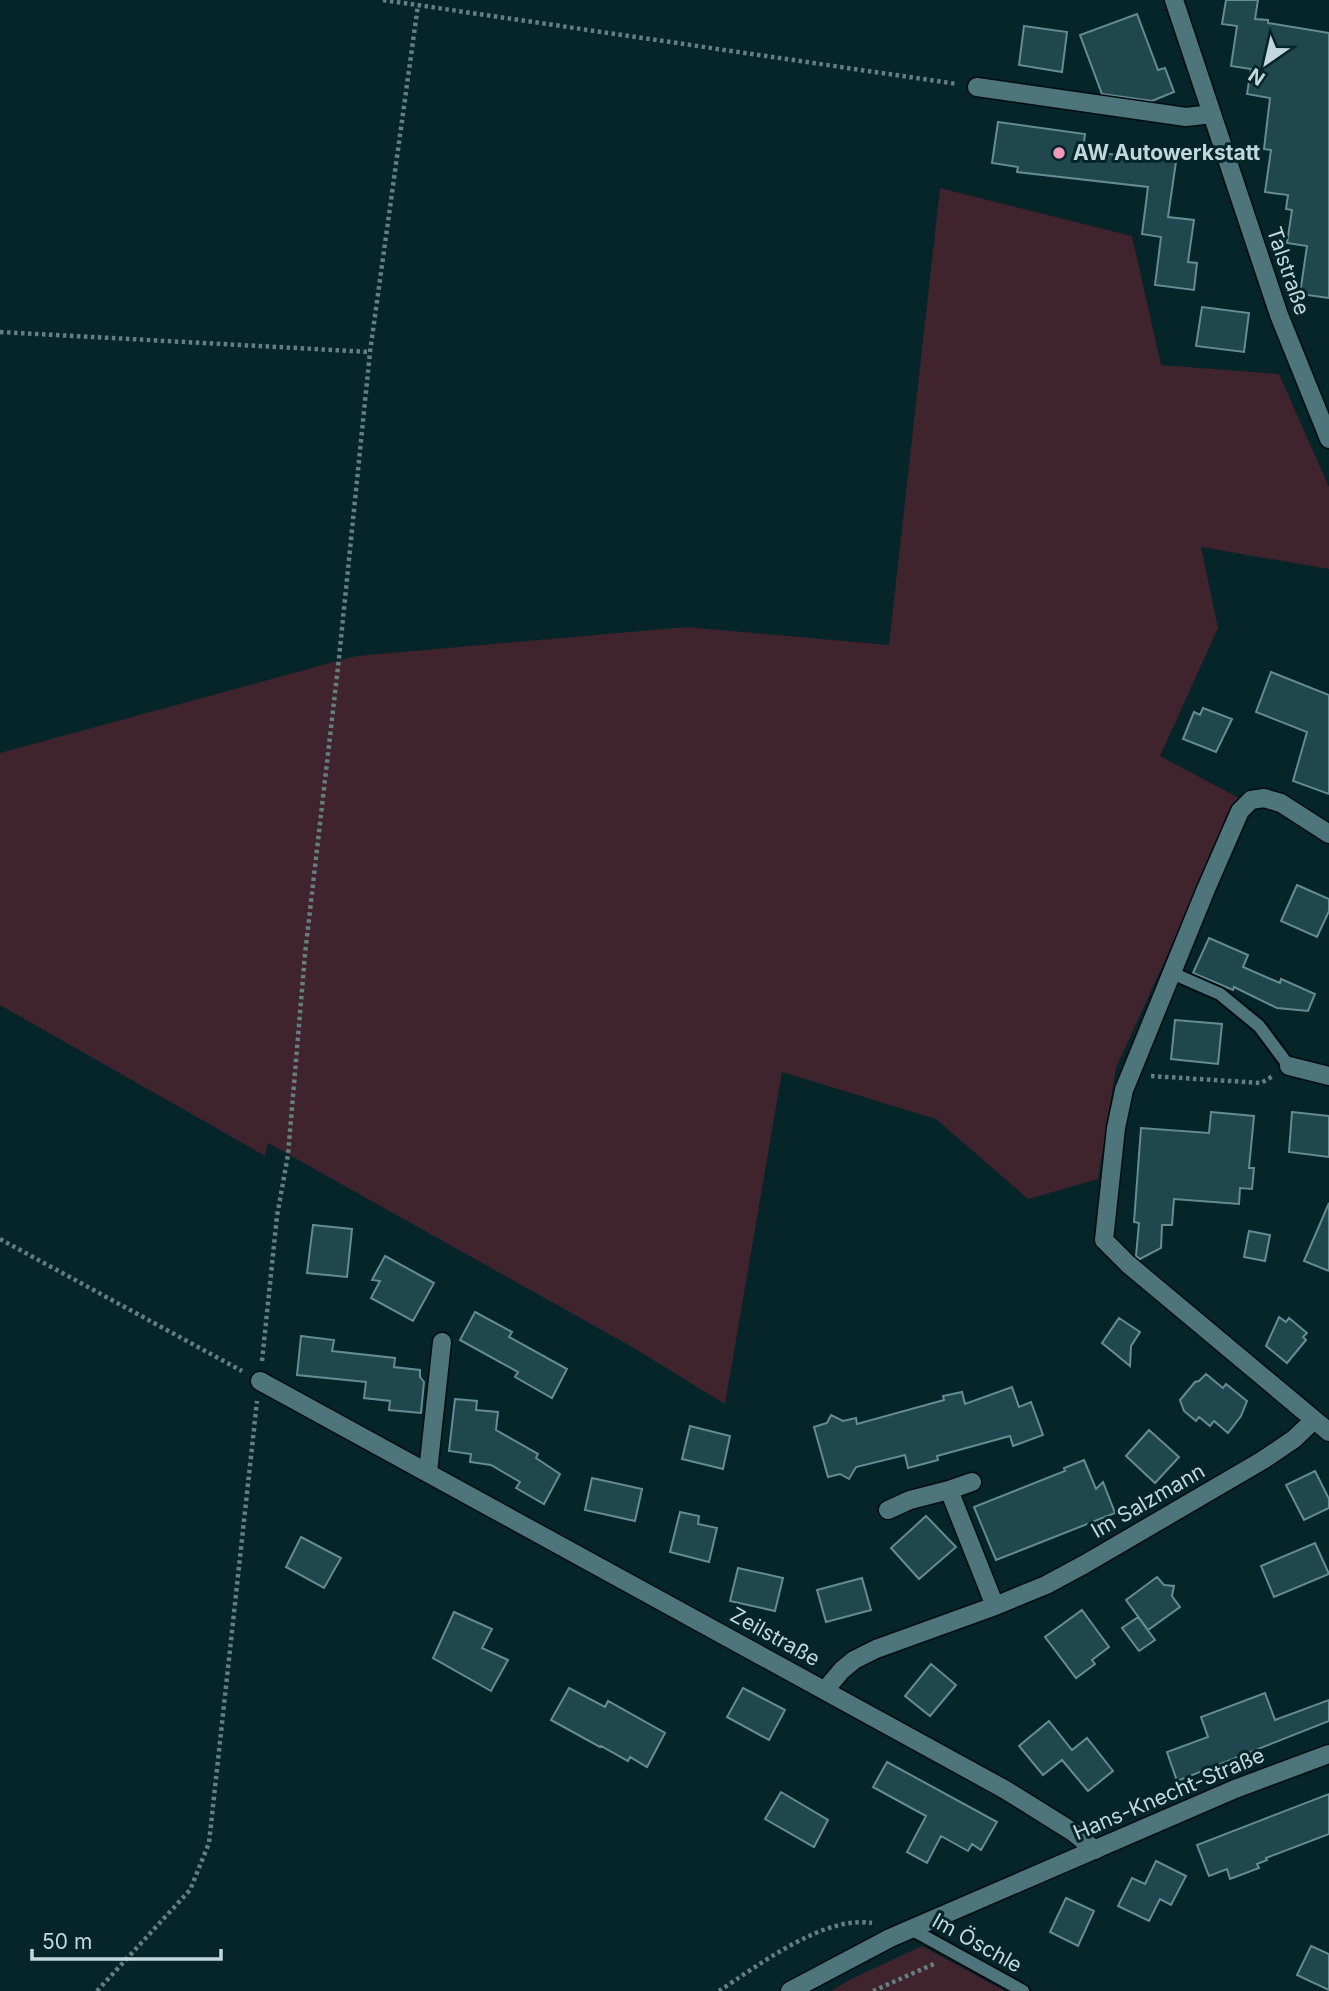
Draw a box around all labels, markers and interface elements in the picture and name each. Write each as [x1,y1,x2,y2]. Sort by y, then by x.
north arrow [1231,28,1301,98]
text: N [1244,63,1269,90]
place label: AW Autowerkstatt [1073,140,1261,165]
marker: AW Autowerkstatt [1051,145,1067,161]
street label: Talstraße [1262,223,1315,318]
street label: Im Salzmann [1087,1458,1209,1543]
street label: Zeilstraße [726,1602,824,1671]
street label: Hans-Knecht-Straße [1070,1742,1268,1845]
street label: Im Öschle [928,1908,1027,1977]
scale bar [32,1918,220,1962]
text: 50 m [42,1929,92,1954]

